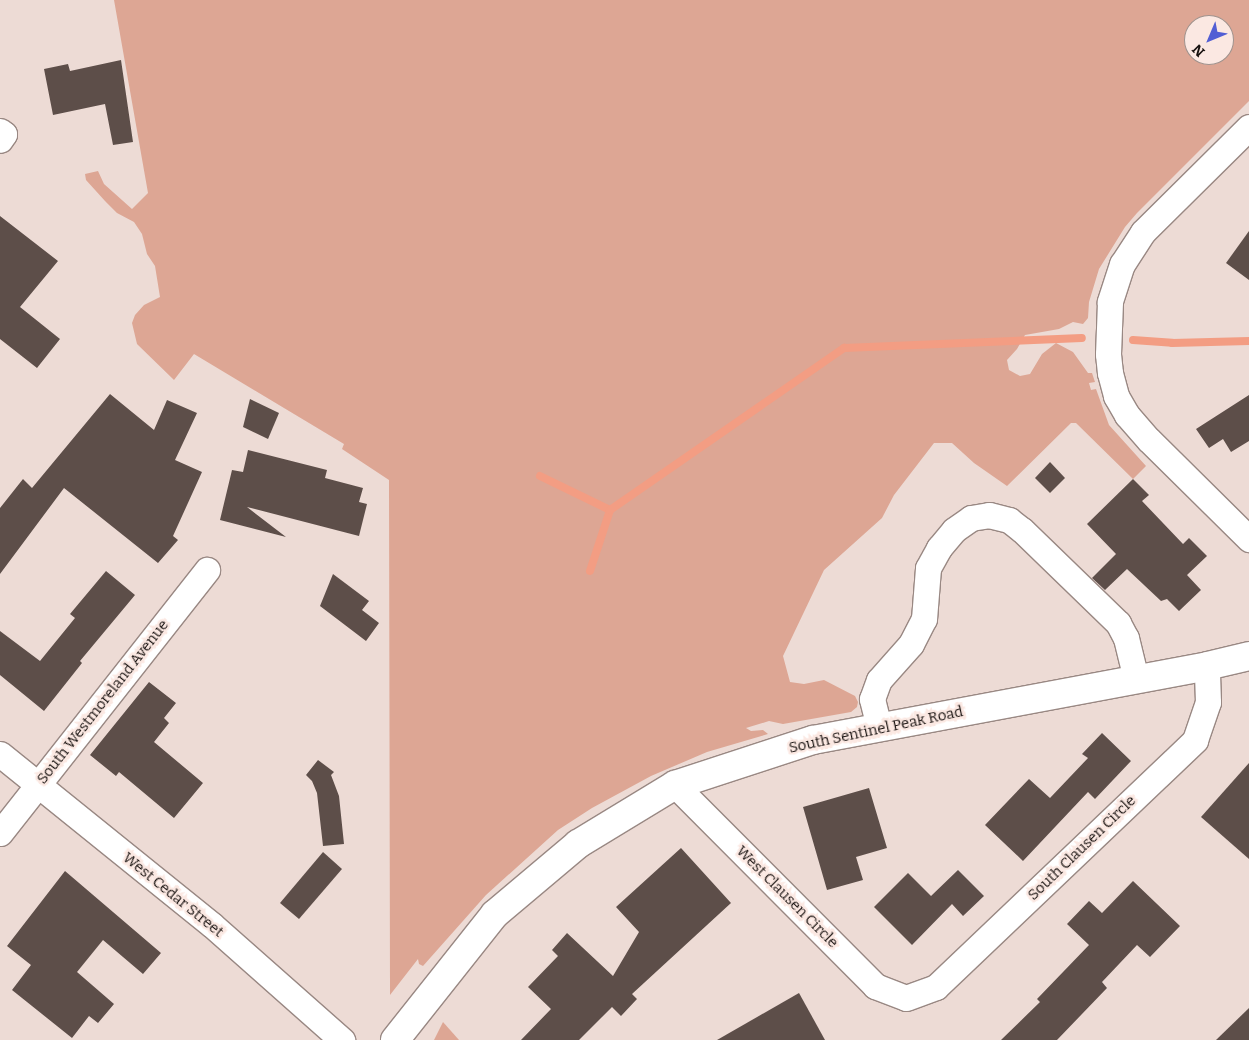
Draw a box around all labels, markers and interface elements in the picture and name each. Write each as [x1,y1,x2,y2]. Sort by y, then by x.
north arrow [1184,15,1234,65]
text: N [1189,40,1209,60]
street label: South Westmoreland Avenue [33,616,173,788]
street label: South Sentinel Peak Road [787,703,965,757]
street label: South Clausen Circle [1024,792,1140,904]
street label: West Clausen Circle [732,842,842,952]
street label: West Cedar Street [119,849,227,941]

